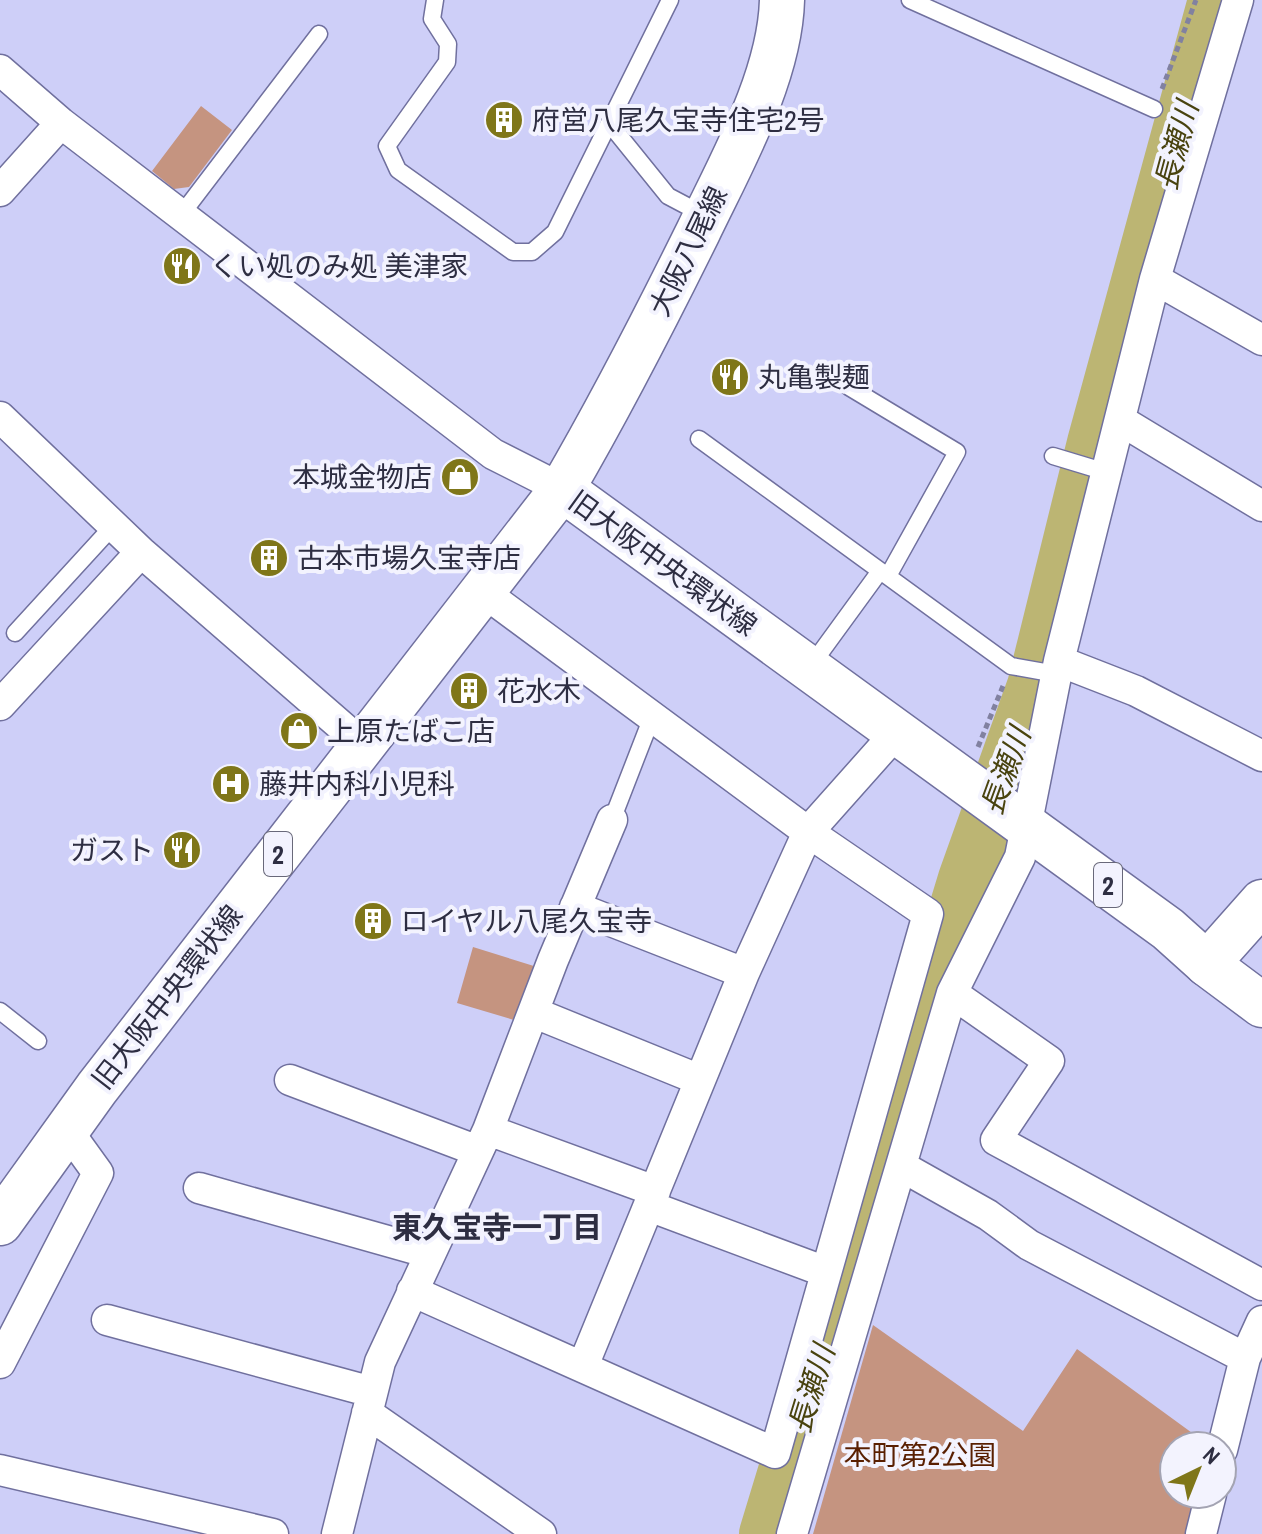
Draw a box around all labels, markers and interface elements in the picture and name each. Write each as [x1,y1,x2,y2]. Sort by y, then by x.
water label: 長瀬川 [1145,94,1208,195]
building icon: 府営八尾久宝寺住宅2号 [483,99,525,141]
place label: 府営八尾久宝寺住宅2号 [532,101,825,139]
street label: 大阪八尾線 [640,180,736,322]
restaurant icon: くい処のみ処 美津家 [161,245,203,287]
place label: くい処のみ処 美津家 [210,247,468,285]
restaurant icon: 丸亀製麺 [709,356,751,398]
place label: 丸亀製麺 [758,358,870,396]
shop icon: 本城金物店 [439,456,481,498]
place label: 本城金物店 [292,458,432,496]
street label: 旧大阪中央環状線 [561,482,765,644]
building icon: 古本市場久宝寺店 [248,537,290,579]
place label: 古本市場久宝寺店 [297,539,521,577]
building icon: 花水木 [448,670,490,712]
place label: 花水木 [497,672,581,710]
shop icon: 上原たばこ店 [278,710,320,752]
place label: 上原たばこ店 [327,712,495,750]
water label: 長瀬川 [971,719,1040,820]
hospital icon: 藤井内科小児科 [210,763,252,805]
place label: 藤井内科小児科 [259,765,455,803]
restaurant icon: ガスト [161,829,203,871]
place label: ガスト [70,831,154,869]
road number: 2 [264,832,292,876]
road number: 2 [1094,863,1122,907]
street label: 旧大阪中央環状線 [83,897,251,1097]
building icon: ロイヤル八尾久宝寺 [352,900,394,942]
place label: ロイヤル八尾久宝寺 [401,902,652,940]
district label: 東久宝寺一丁目 [392,1207,602,1247]
water label: 長瀬川 [779,1337,844,1438]
north arrow [1158,1430,1238,1510]
park label: 本町第2公園 [844,1436,996,1474]
text: N [1197,1440,1227,1471]

